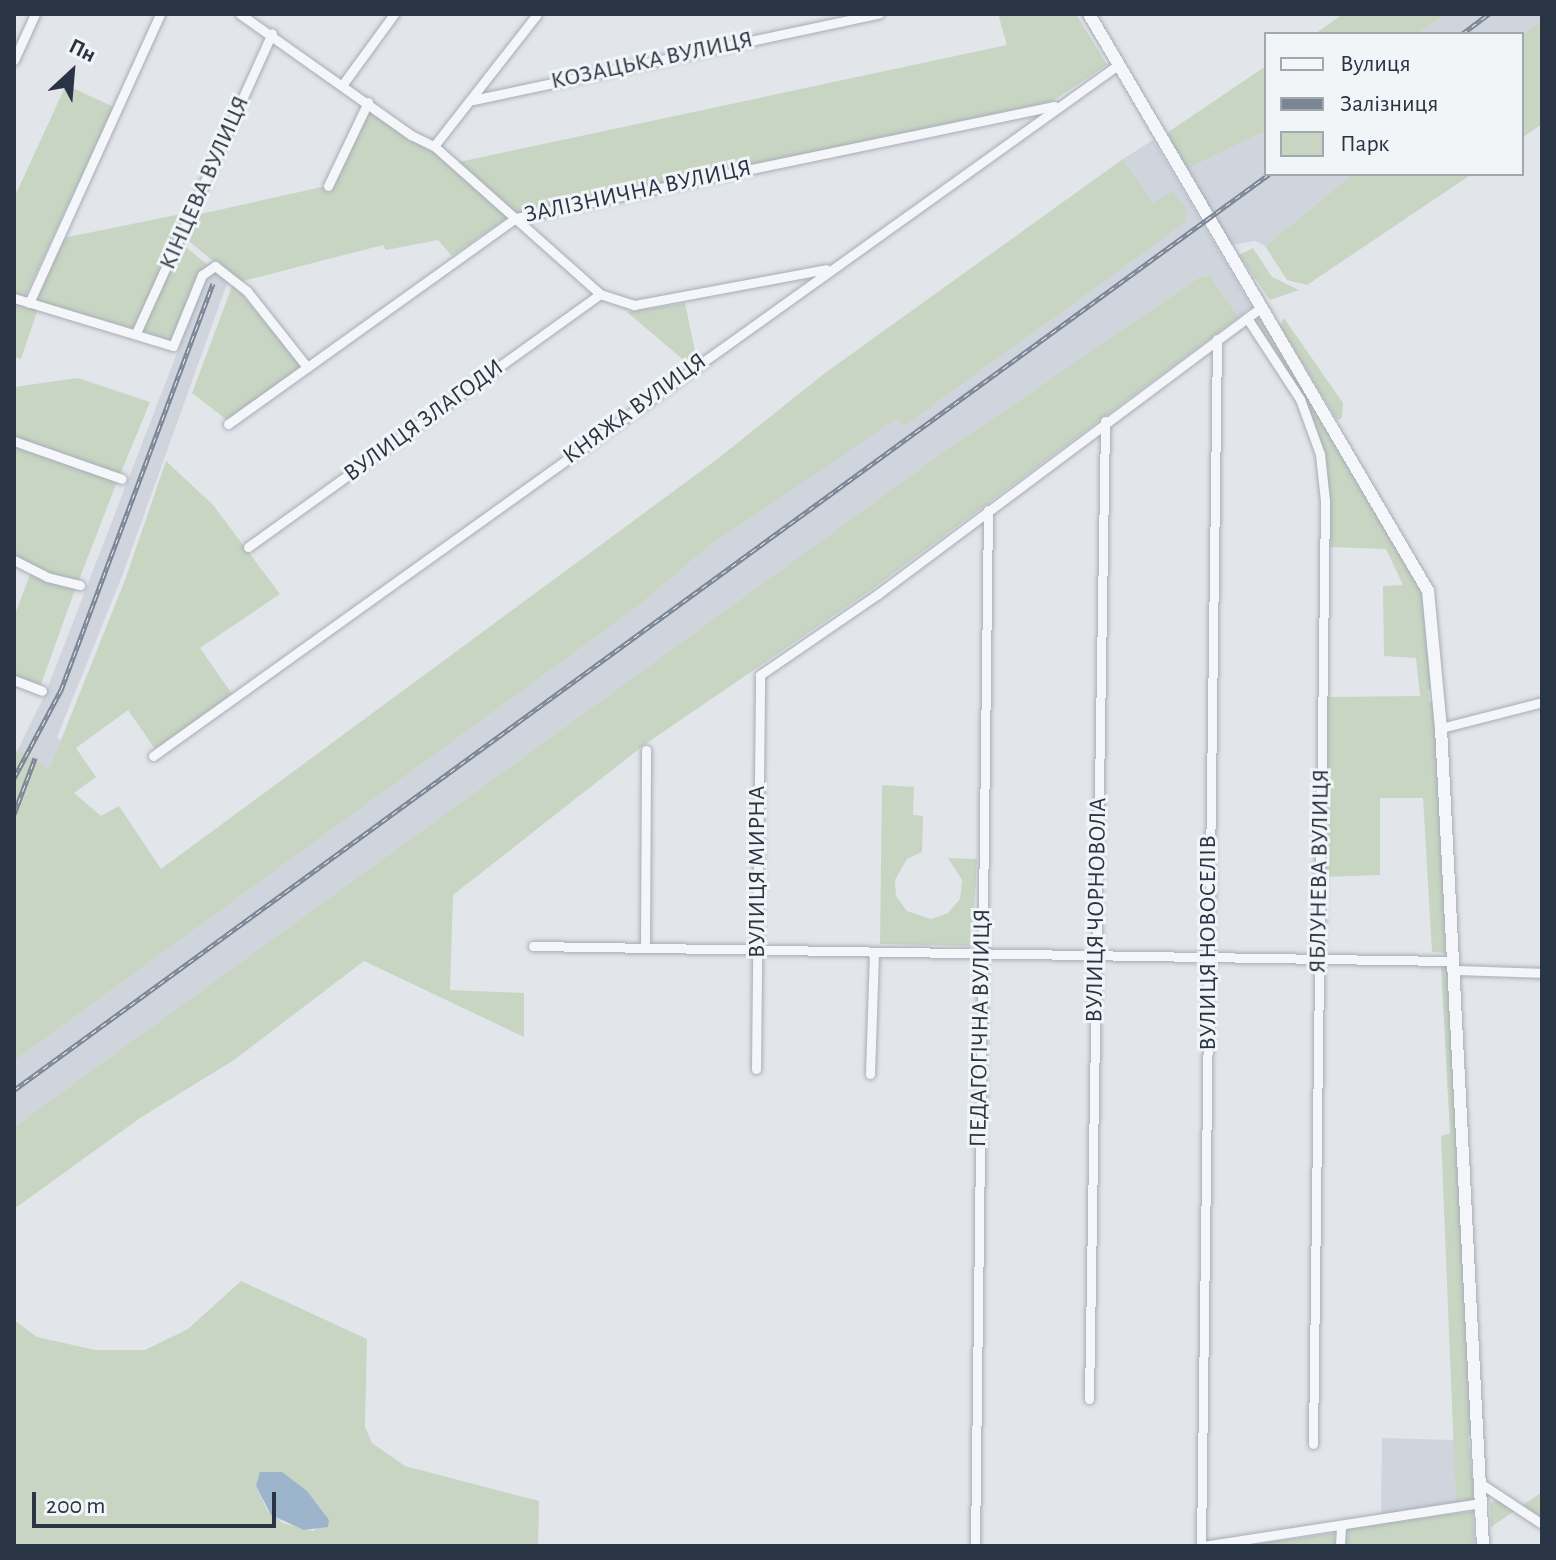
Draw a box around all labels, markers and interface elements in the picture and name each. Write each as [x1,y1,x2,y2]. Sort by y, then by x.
street label: КОЗАЦЬКА ВУЛИЦЯ [548,26,756,96]
north arrow [32,32,112,112]
legend [1264,32,1524,176]
text: Пн [66,35,99,66]
text: Вулиця [1340,52,1411,76]
street label: КІНЦЕВА ВУЛИЦЯ [154,92,256,274]
text: Залізниця [1340,92,1438,116]
text: Парк [1340,132,1389,156]
street label: ЗАЛІЗНИЧНА ВУЛИЦЯ [522,154,754,230]
street label: КНЯЖА ВУЛИЦЯ [558,347,712,471]
street label: ВУЛИЦЯ ЗЛАГОДИ [339,353,509,489]
street label: ЯБЛУНЕВА ВУЛИЦЯ [1304,769,1336,973]
street label: ВУЛИЦЯ МИРНА [744,786,772,958]
street label: ВУЛИЦЯ ЧОРНОВОЛА [1081,797,1113,1023]
street label: ВУЛИЦЯ НОВОСЕЛІВ [1195,835,1223,1051]
street label: ПЕДАГОГІЧНА ВУЛИЦЯ [965,908,997,1148]
scale bar [36,1476,280,1526]
text: 200 m [46,1494,105,1518]

